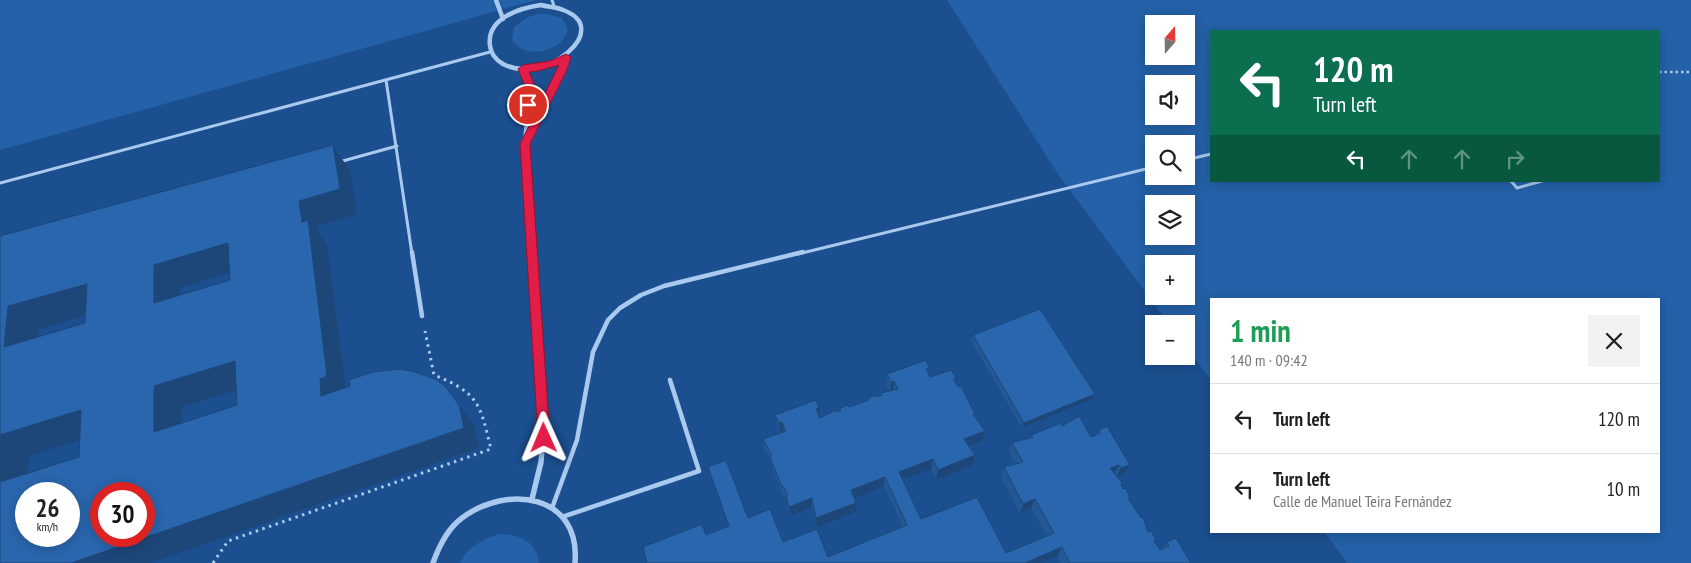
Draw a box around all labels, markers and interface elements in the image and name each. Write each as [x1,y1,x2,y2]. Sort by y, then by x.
north arrow [1145,15,1195,65]
map controls [1145,15,1195,365]
text: 120 m [1313,46,1394,92]
icon: left [1230,50,1295,115]
button: sound [1145,75,1195,125]
pin [507,84,549,126]
text: Turn left [1313,90,1377,118]
icon: arrive [514,91,542,119]
button: search [1145,135,1195,185]
icon: left [1342,145,1370,173]
icon: ahead [1395,145,1423,173]
icon: ahead [1448,145,1476,173]
icon: right [1501,145,1529,173]
button: layers [1145,195,1195,245]
button: + [1145,255,1195,305]
text: 1 min [1230,311,1291,350]
button: − [1145,315,1195,365]
button: close [1588,315,1640,367]
text: 140 m · 09:42 [1230,350,1308,370]
icon: left [1230,405,1258,433]
text: Turn left [1273,407,1330,431]
text: 120 m [1598,407,1640,431]
position arrow [517,411,569,463]
text: Turn left [1273,467,1330,491]
icon: left [1230,475,1258,503]
text: 10 m [1607,477,1640,501]
speed limit sign: 30 [90,482,155,547]
text: Calle de Manuel Teira Fernández [1273,491,1452,511]
text: 26 [36,492,59,524]
text: km/h [37,519,58,534]

